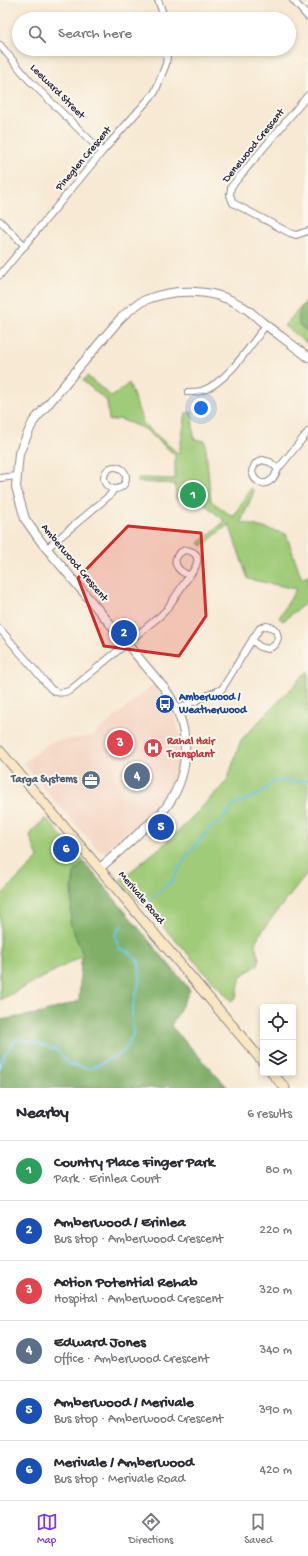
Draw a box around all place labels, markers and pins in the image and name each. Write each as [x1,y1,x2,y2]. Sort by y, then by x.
pin: 1 [180,480,206,510]
pin: 2 [111,618,137,648]
place label: Amberwood / Weatherwood [178,692,248,717]
bus stop icon: Amberwood / Weatherwood [154,693,176,715]
pin: 3 [107,728,133,758]
place label: Rahal Hair Transplant [166,736,216,761]
hospital icon: Rahal Hair Transplant [142,737,164,759]
pin: 4 [124,761,150,791]
office icon: Targa Systems [80,769,102,791]
place label: Targa Systems [10,773,78,787]
pin: 5 [148,812,174,842]
pin: 6 [53,834,79,864]

